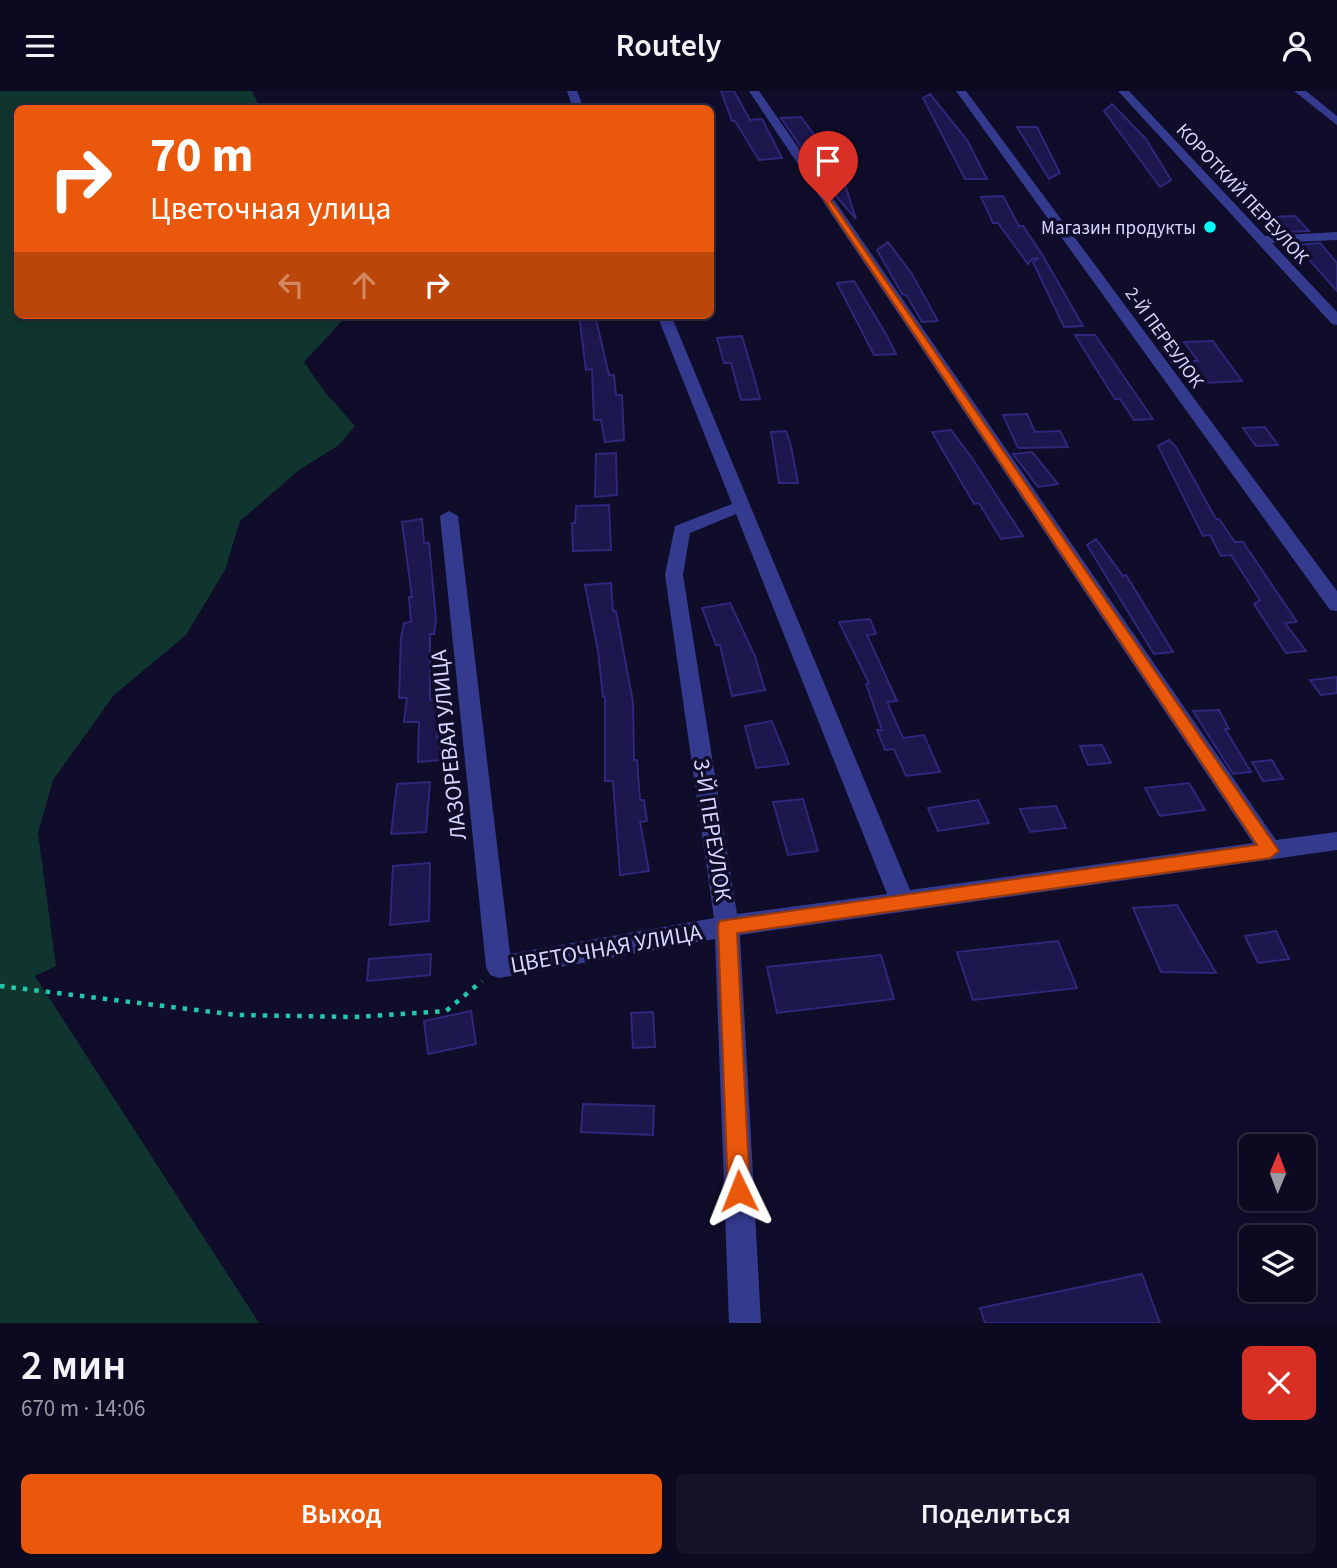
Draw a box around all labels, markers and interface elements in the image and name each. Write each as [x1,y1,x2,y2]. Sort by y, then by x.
text: Routely [616,23,721,69]
icon: menu [21,27,59,65]
icon: person [1278,27,1316,65]
street label: КОРОТКИЙ ПЕРЕУЛОК [1169,118,1314,270]
text: 70 m [150,121,254,191]
pin [798,131,858,203]
icon: right [35,133,126,224]
icon: arrive [809,142,847,180]
text: Цветочная улица [150,186,391,232]
place label: Магазин продукты [1041,215,1196,242]
marker: Магазин продукты [1202,219,1218,235]
icon: left [272,266,310,304]
icon: ahead [345,266,383,304]
icon: right [418,266,456,304]
street label: 2-Й ПЕРЕУЛОК [1118,282,1210,394]
street label: ЛАЗОРЕВАЯ УЛИЦА [422,648,475,842]
street label: 3-Й ПЕРЕУЛОК [685,756,740,904]
street label: ЦВЕТОЧНАЯ УЛИЦА [508,915,705,982]
north arrow [1239,1134,1316,1211]
map controls [1239,1134,1316,1302]
position arrow [702,1154,776,1228]
button: layers [1239,1225,1316,1302]
text: 2 мин [21,1336,126,1396]
button: close [1242,1346,1316,1420]
text: 670 m · 14:06 [21,1392,145,1425]
button: Выход [21,1474,662,1554]
button: Поделиться [676,1474,1316,1554]

